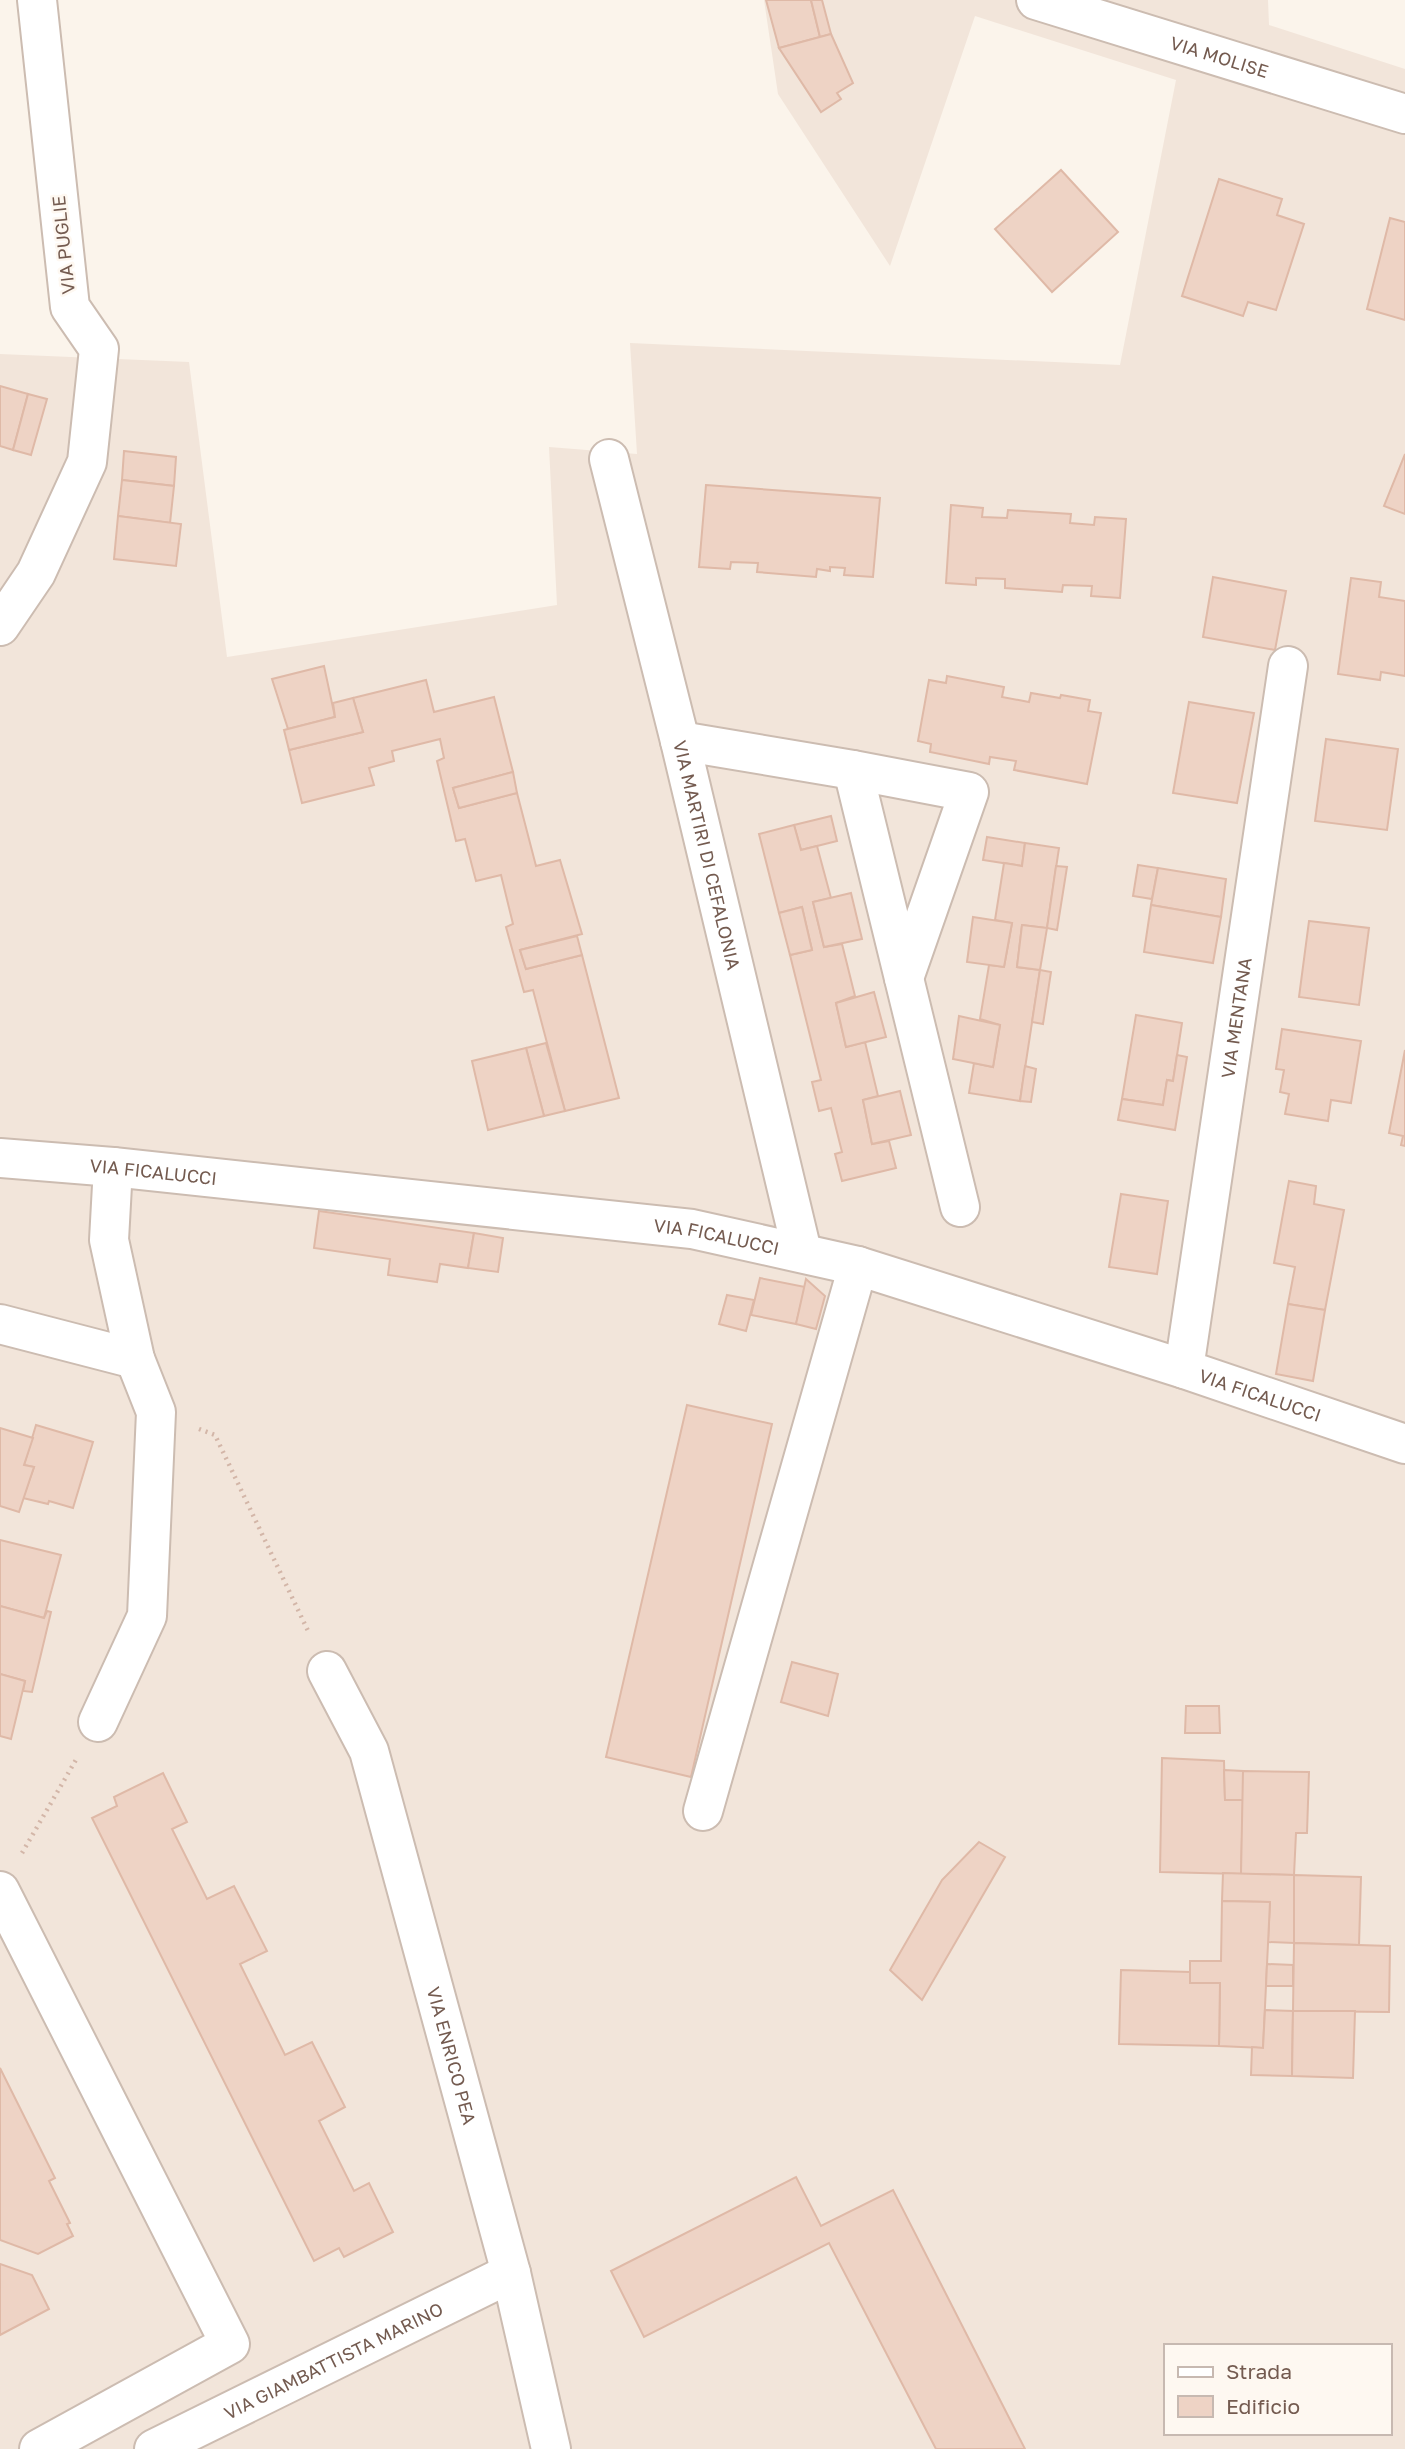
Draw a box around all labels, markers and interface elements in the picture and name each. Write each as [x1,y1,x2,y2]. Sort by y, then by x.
street label: VIA MOLISE [1168,31,1271,82]
street label: VIA PUGLIE [47,195,79,295]
street label: VIA MARTIRI DI CEFALONIA [669,738,745,972]
street label: VIA MENTANA [1216,956,1256,1080]
street label: VIA FICALUCCI [89,1154,218,1189]
street label: VIA FICALUCCI [653,1214,781,1259]
street label: VIA FICALUCCI [1196,1364,1324,1426]
street label: VIA ENRICO PEA [423,1984,481,2127]
street label: VIA GIAMBATTISTA MARINO [220,2297,446,2424]
legend [1164,2344,1391,2435]
text: Strada [1226,2358,1292,2384]
text: Edificio [1226,2393,1300,2419]

